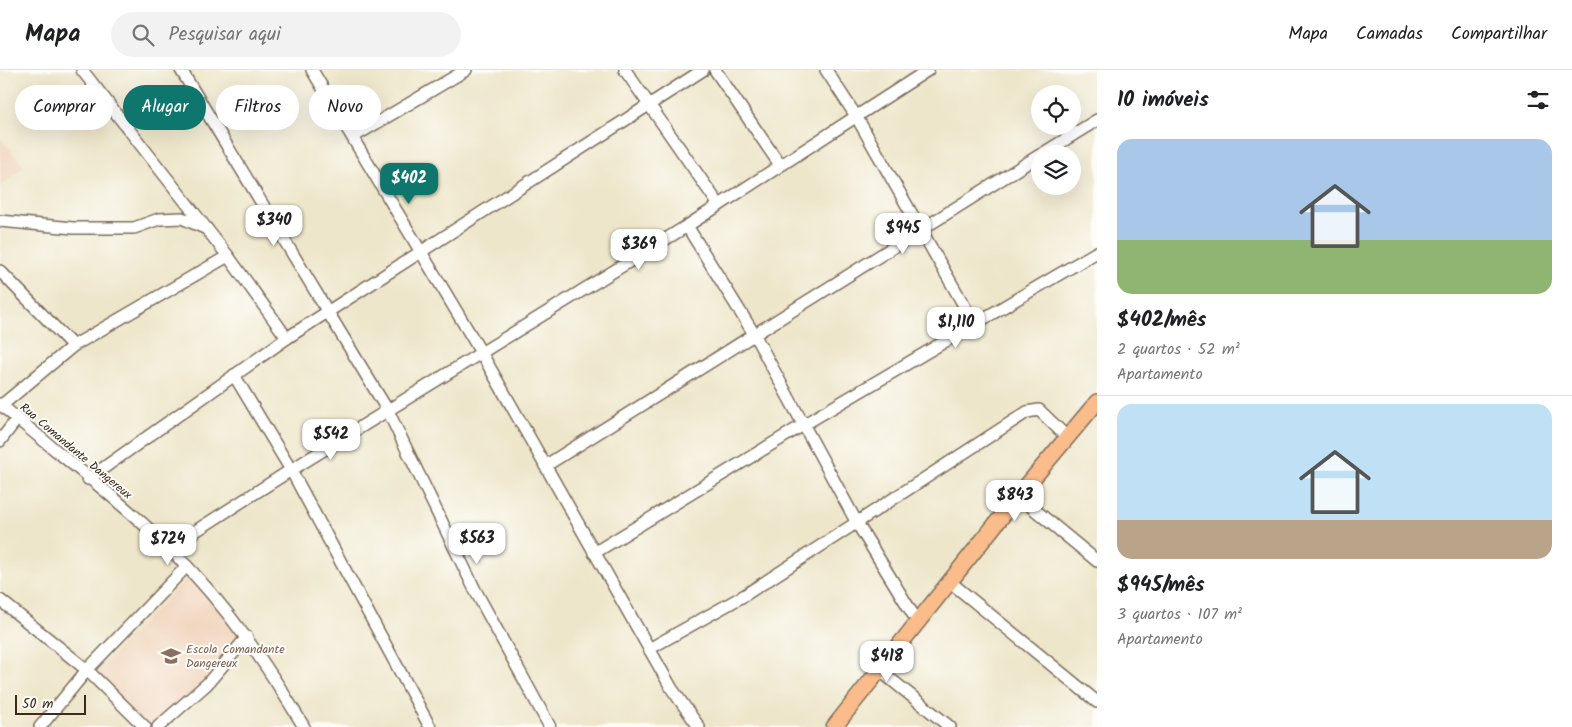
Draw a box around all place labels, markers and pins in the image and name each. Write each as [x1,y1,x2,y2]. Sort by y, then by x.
pin: $402 [379,162,439,205]
pin: $340 [244,204,304,247]
pin: $945 [873,212,933,255]
pin: $369 [609,228,669,271]
pin: $1,110 [915,306,997,349]
pin: $542 [301,418,361,461]
pin: $843 [985,480,1045,522]
pin: $563 [447,522,507,565]
pin: $724 [138,524,198,566]
place label: Escola Comandante Dangereux [186,640,285,673]
pin: $418 [857,640,917,683]
school or university icon: Escola Comandante Dangereux [160,645,182,667]

